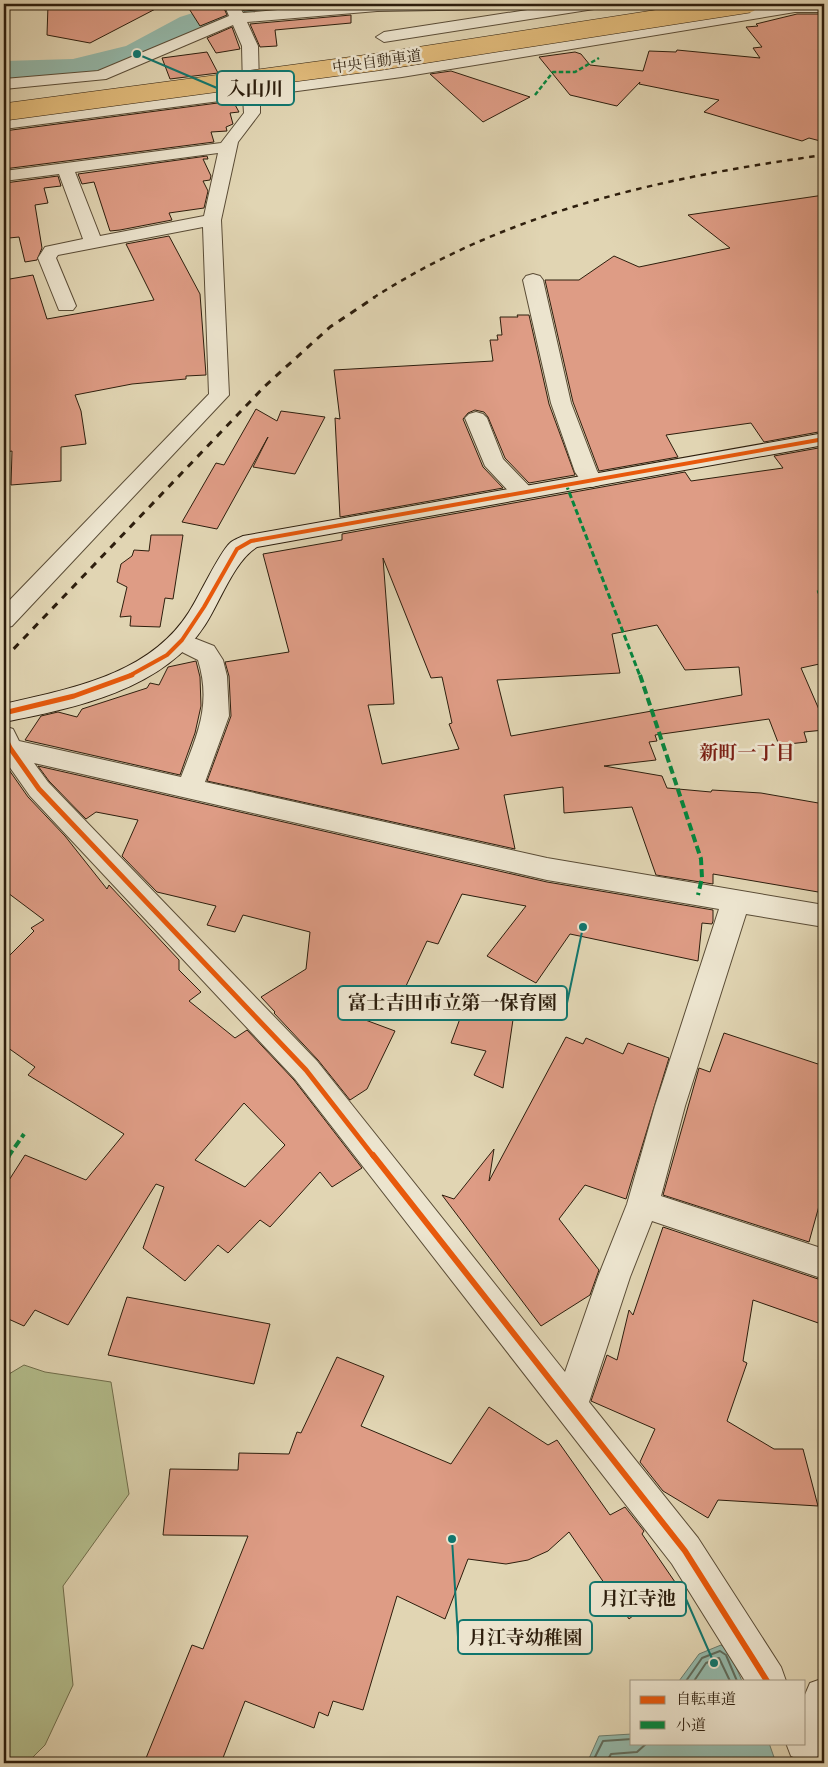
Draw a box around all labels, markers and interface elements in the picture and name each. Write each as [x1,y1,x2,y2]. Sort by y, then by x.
street label: 中央自動車道 [331,46,423,80]
callout: 入山川 [217,71,294,105]
text: 入山川 [226,77,284,104]
district label: 新町一丁目 [699,741,795,768]
callout: 富士吉田市立第一保育園 [338,986,567,1020]
text: 富士吉田市立第一保育園 [347,991,557,1018]
callout: 月江寺池 [590,1582,686,1616]
text: 月江寺池 [600,1587,676,1614]
callout: 月江寺幼稚園 [458,1620,592,1654]
text: 月江寺幼稚園 [468,1626,582,1653]
legend [630,1680,806,1744]
text: 自転車道 [676,1690,736,1711]
text: 小道 [676,1716,706,1737]

